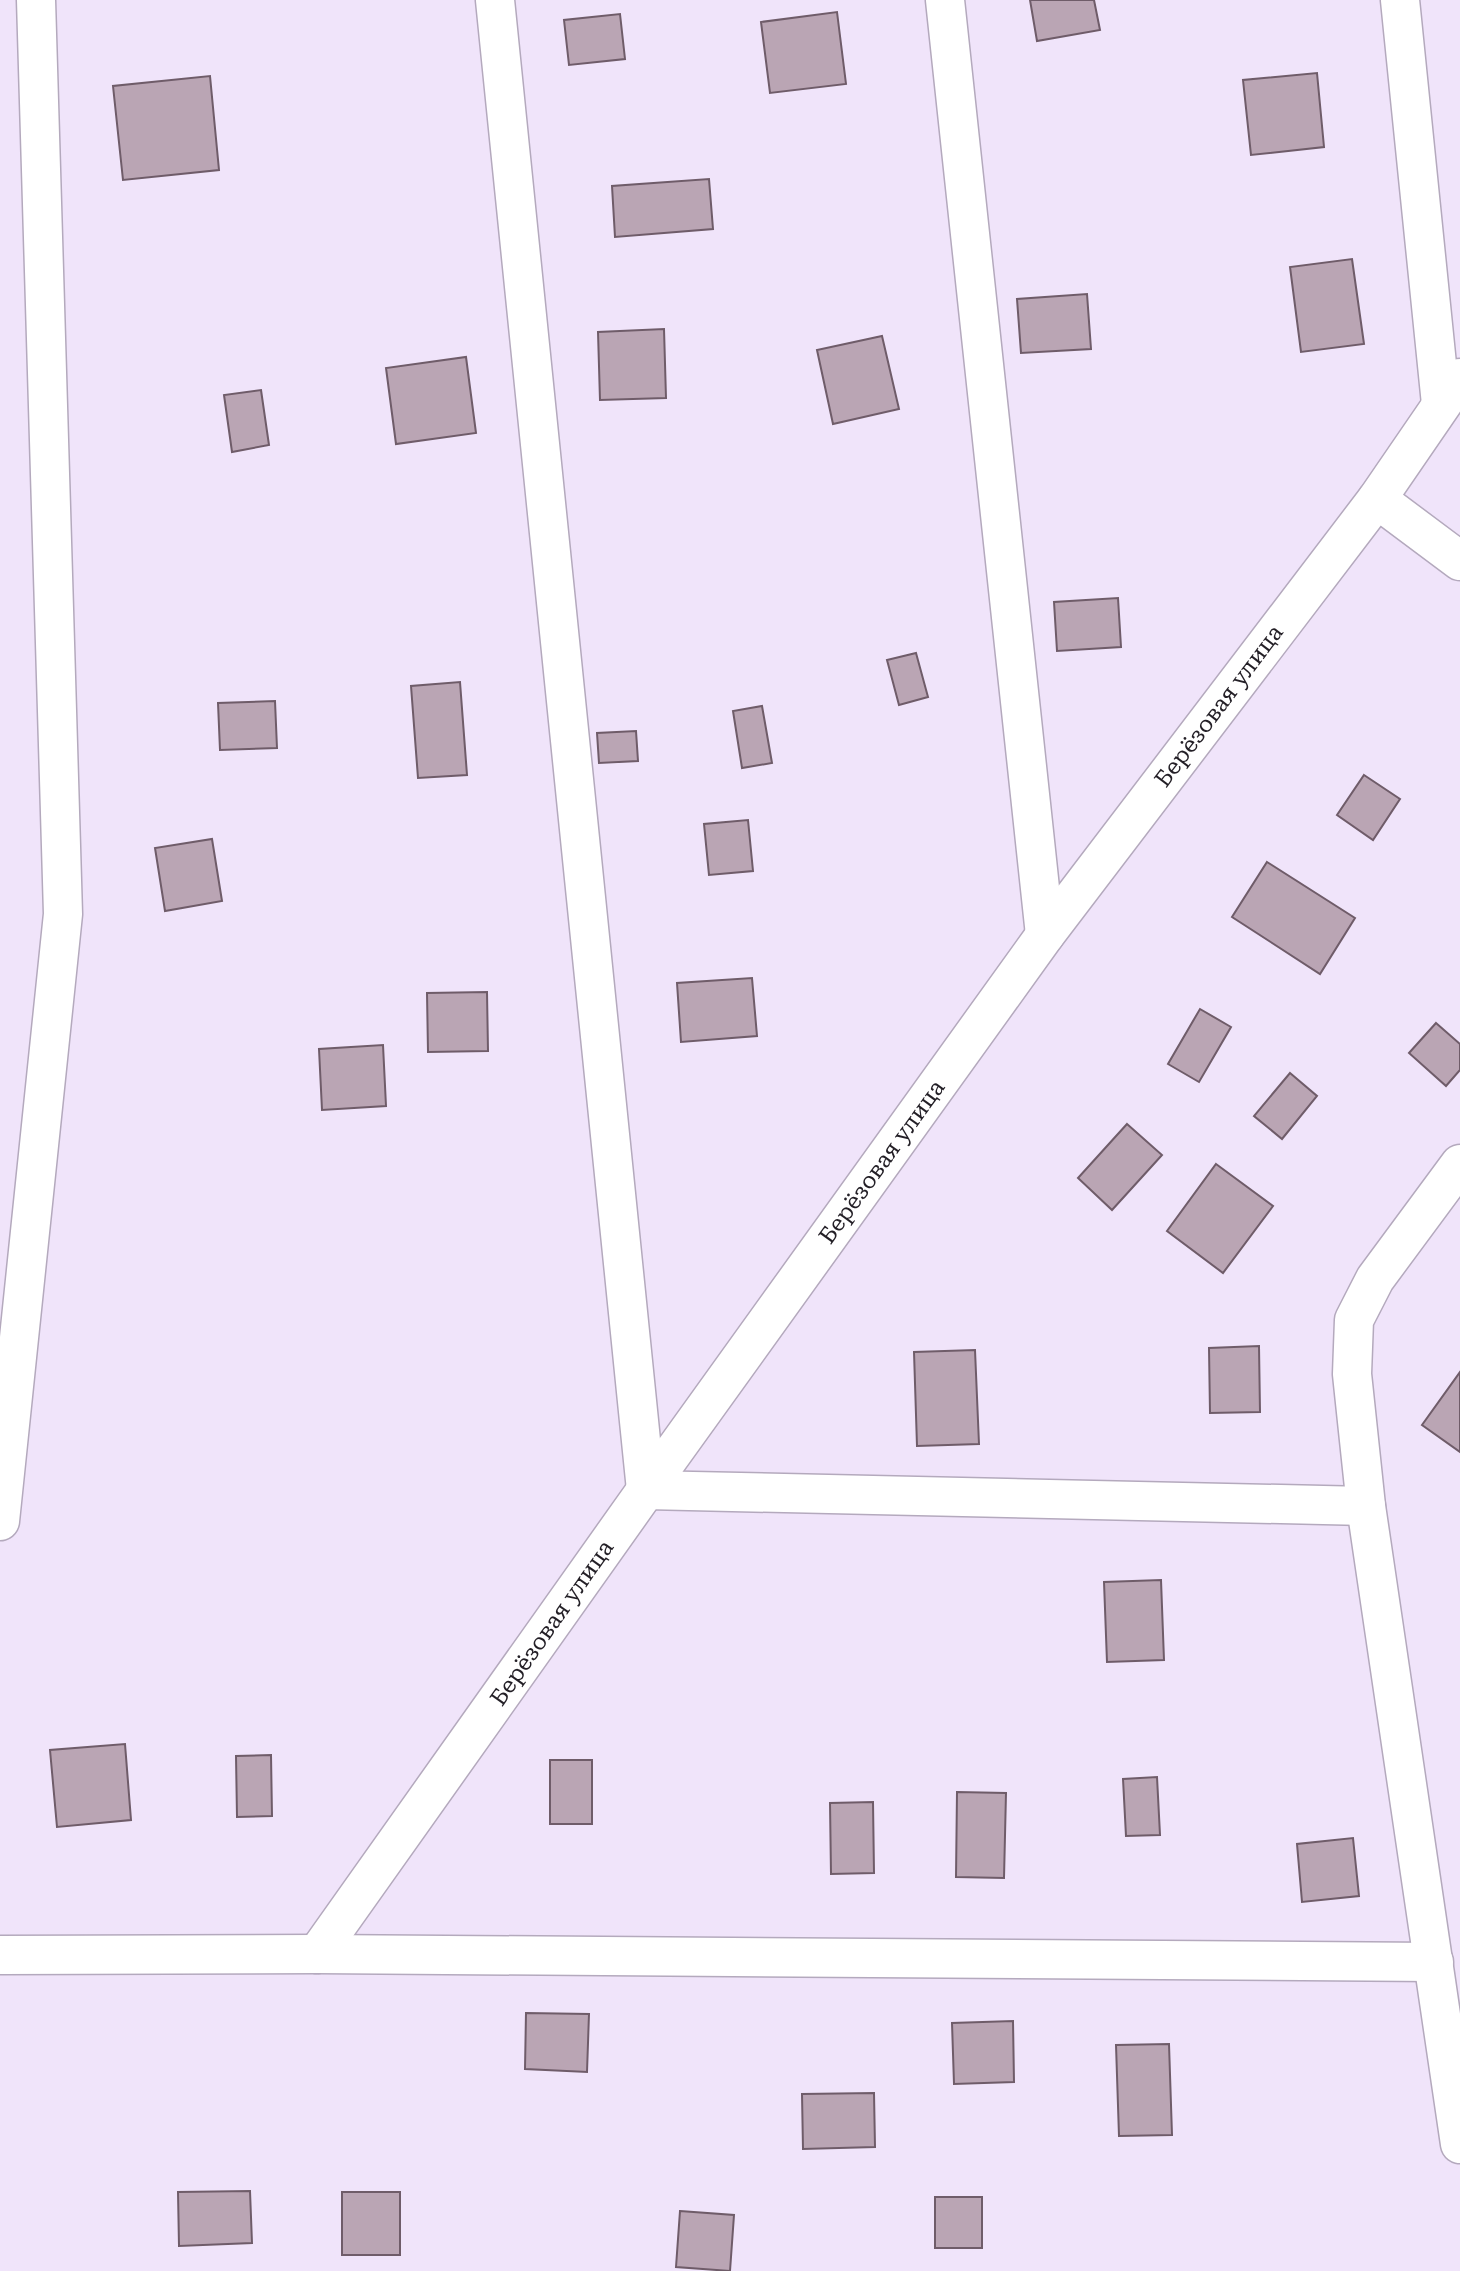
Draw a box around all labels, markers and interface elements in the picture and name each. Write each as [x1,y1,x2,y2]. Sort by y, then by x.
street label: Берёзовая улица [1149,619,1289,792]
street label: Берёзовая улица [814,1074,951,1249]
street label: Берёзовая улица [485,1535,619,1711]

